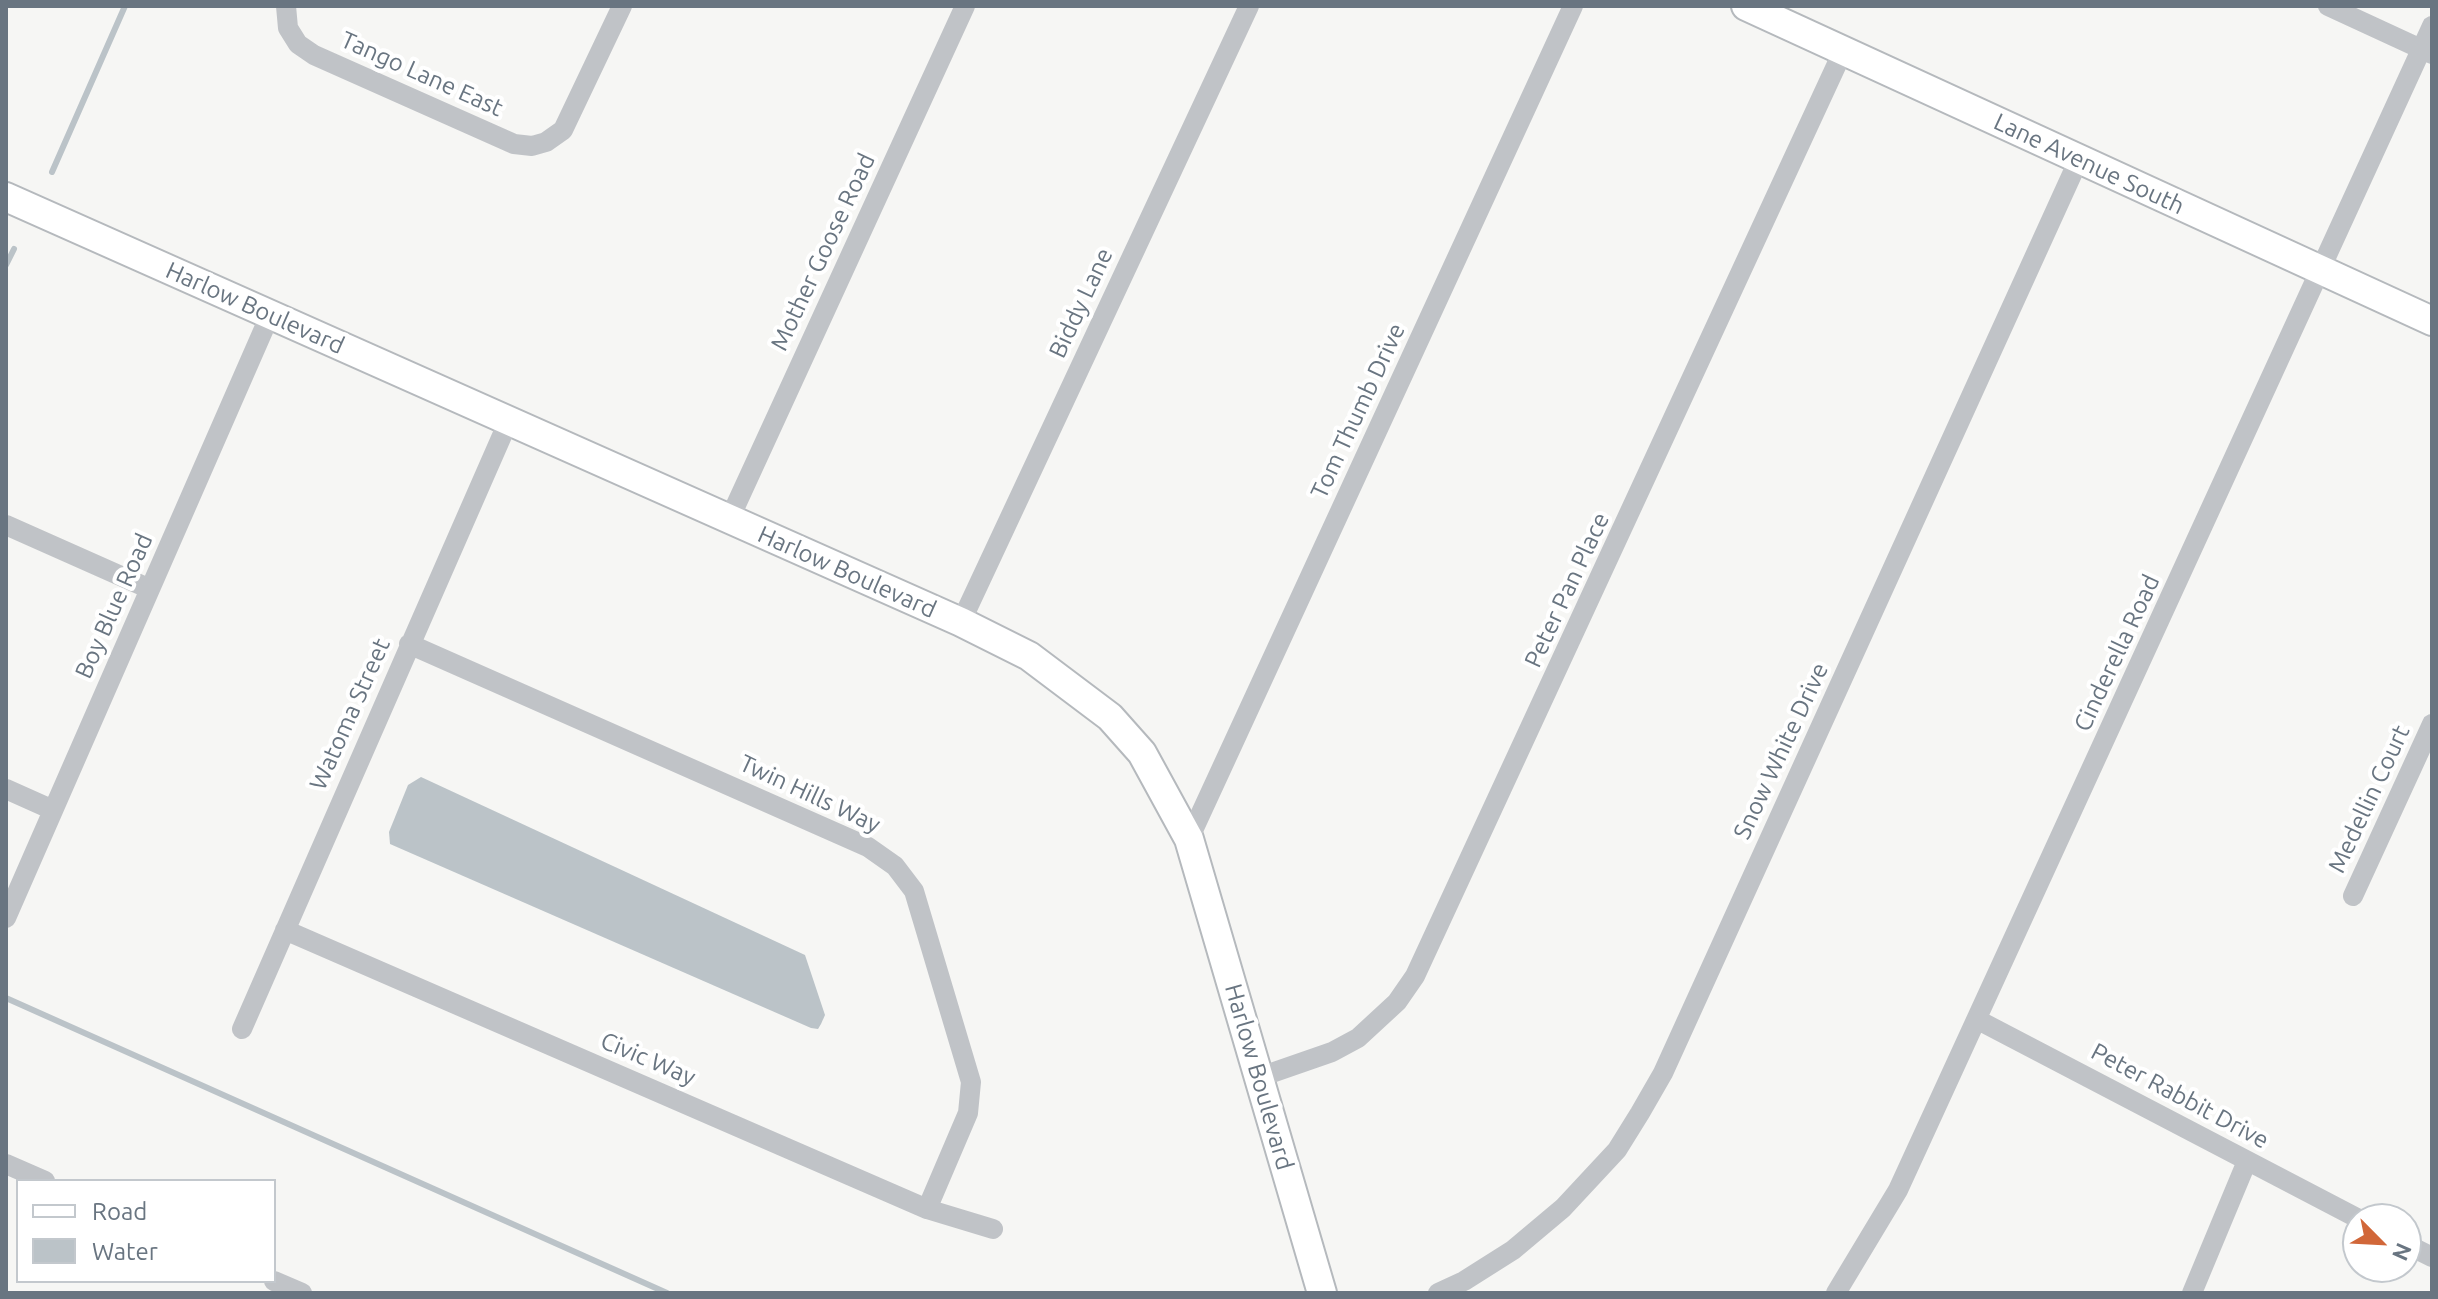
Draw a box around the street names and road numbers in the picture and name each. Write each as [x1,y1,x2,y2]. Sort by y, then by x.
street label: Tango Lane East [336,25,508,123]
street label: Lane Avenue South [1989,107,2189,221]
street label: Mother Goose Road [765,149,881,355]
street label: Biddy Lane [1043,244,1119,362]
street label: Harlow Boulevard [161,256,349,360]
street label: Tom Thumb Drive [1305,319,1411,503]
street label: Peter Pan Place [1519,508,1615,672]
street label: Harlow Boulevard [753,520,941,624]
street label: Boy Blue Road [69,529,159,683]
street label: Cinderella Road [2068,570,2166,736]
street label: Watoma Street [304,634,396,794]
street label: Snow White Drive [1728,658,1834,844]
street label: Medellin Court [2322,720,2416,878]
street label: Twin Hills Way [735,749,885,839]
street label: Harlow Boulevard [1219,981,1299,1173]
street label: Civic Way [596,1026,700,1092]
street label: Peter Rabbit Drive [2086,1037,2274,1155]

